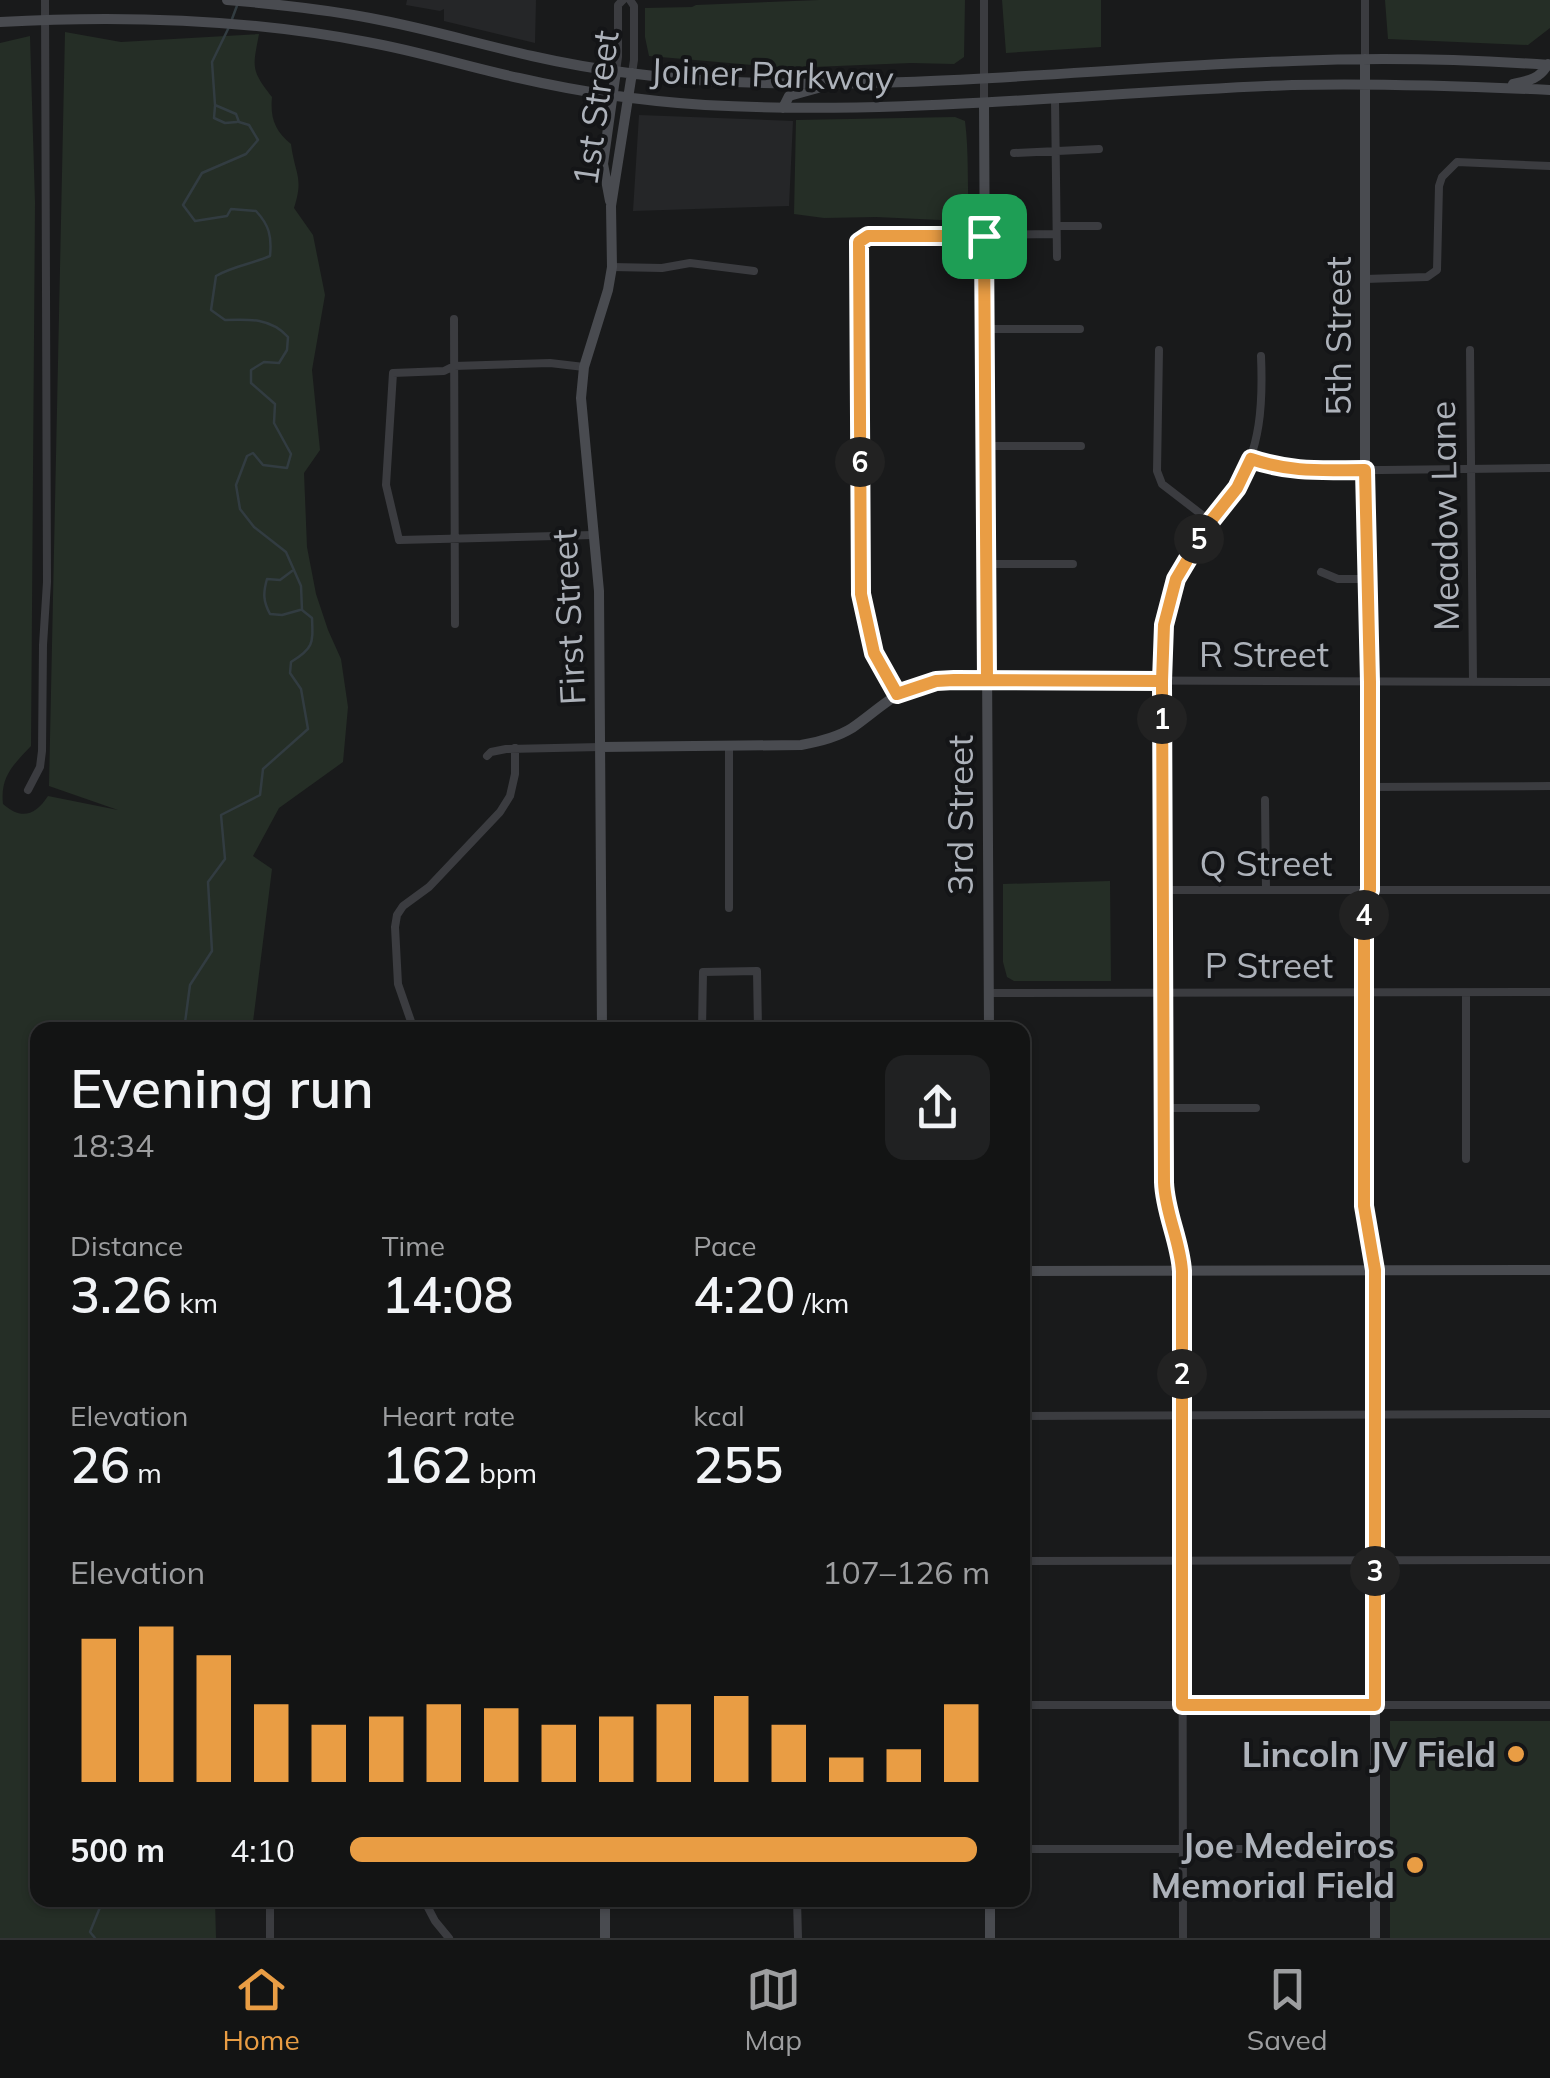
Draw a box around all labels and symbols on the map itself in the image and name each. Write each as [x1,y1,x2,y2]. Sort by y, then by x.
street label: 1st Street [562,28,628,188]
street label: Joiner Parkway [649,48,895,100]
pin [942,194,1027,279]
street label: 5th Street [1316,256,1360,416]
street label: Meadow Lane [1420,401,1468,631]
pin: 6 [835,437,885,487]
pin: 5 [1174,514,1224,564]
street label: First Street [541,528,595,706]
street label: R Street [1199,632,1329,676]
pin: 1 [1137,694,1187,744]
street label: 3rd Street [938,735,982,895]
street label: Q Street [1200,841,1332,885]
pin: 4 [1339,890,1389,940]
street label: P Street [1205,943,1333,987]
pin: 2 [1157,1349,1207,1399]
pin: 3 [1350,1546,1400,1596]
place label: Lincoln JV Field [1242,1732,1496,1776]
marker: Lincoln JV Field [1505,1743,1527,1765]
place label: Joe Medeiros Memorial Field [1151,1823,1395,1907]
marker: Joe Medeiros Memorial Field [1404,1854,1426,1876]

